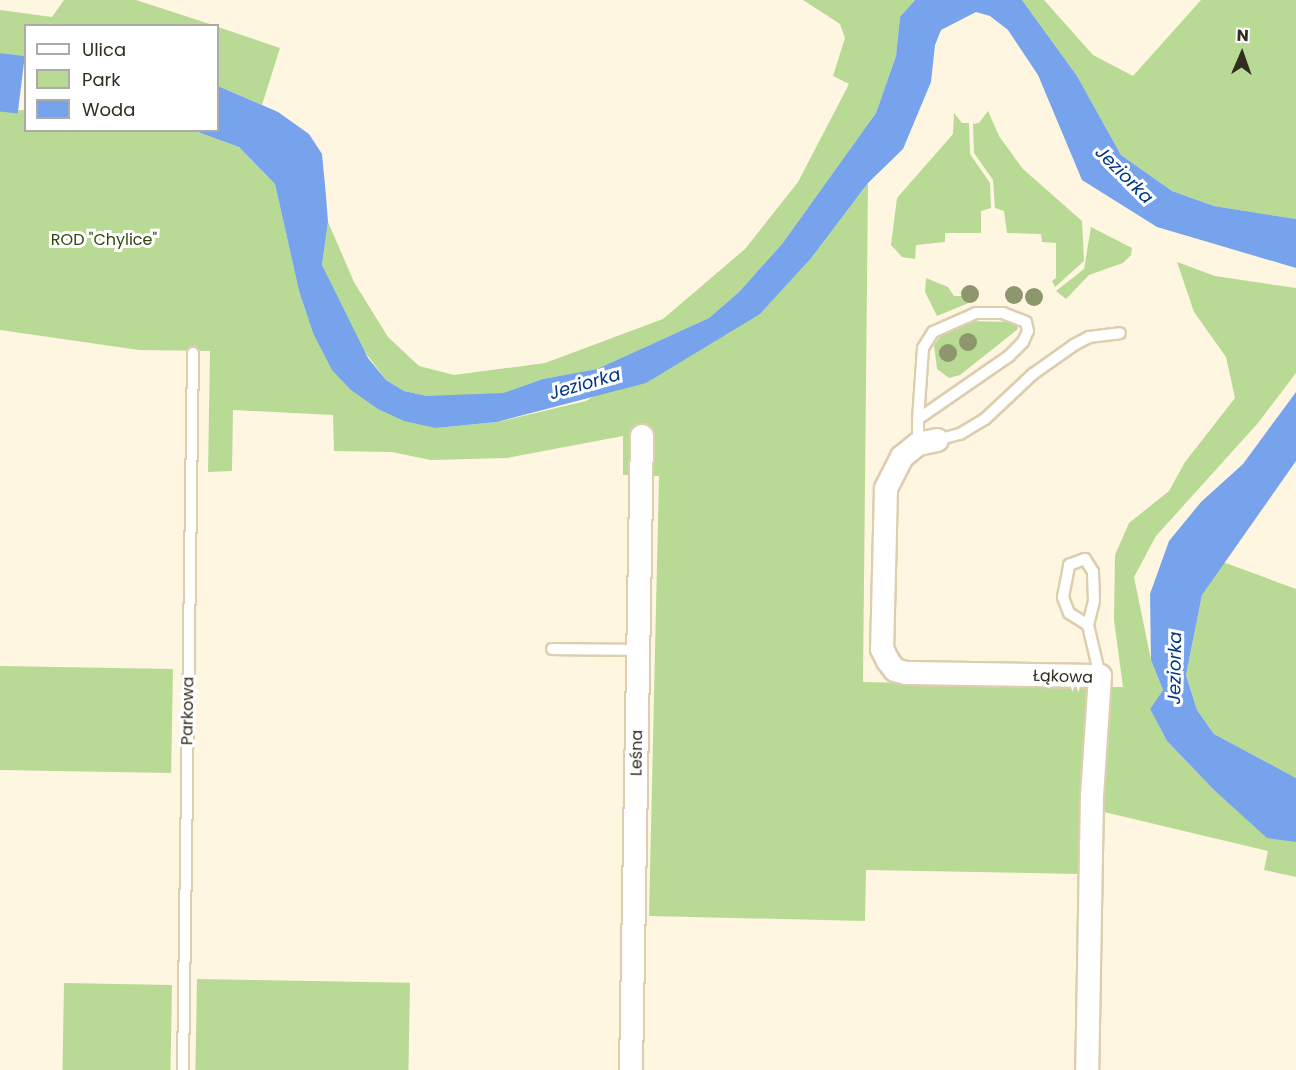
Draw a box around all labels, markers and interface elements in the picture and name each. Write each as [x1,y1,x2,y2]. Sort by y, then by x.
legend [24,24,219,132]
north arrow [1212,24,1272,84]
text: N [1236,24,1249,47]
text: Ulica [82,37,126,62]
text: Park [82,67,121,92]
text: Woda [82,97,135,122]
water label: Jeziorka [1091,142,1157,208]
park label: ROD "Chylice" [51,230,157,250]
water label: Jeziorka [547,364,623,404]
water label: Jeziorka [1164,631,1186,705]
street label: Łąkowa [1033,666,1093,688]
street label: Parkowa [178,677,198,745]
street label: Leśna [627,730,647,776]

